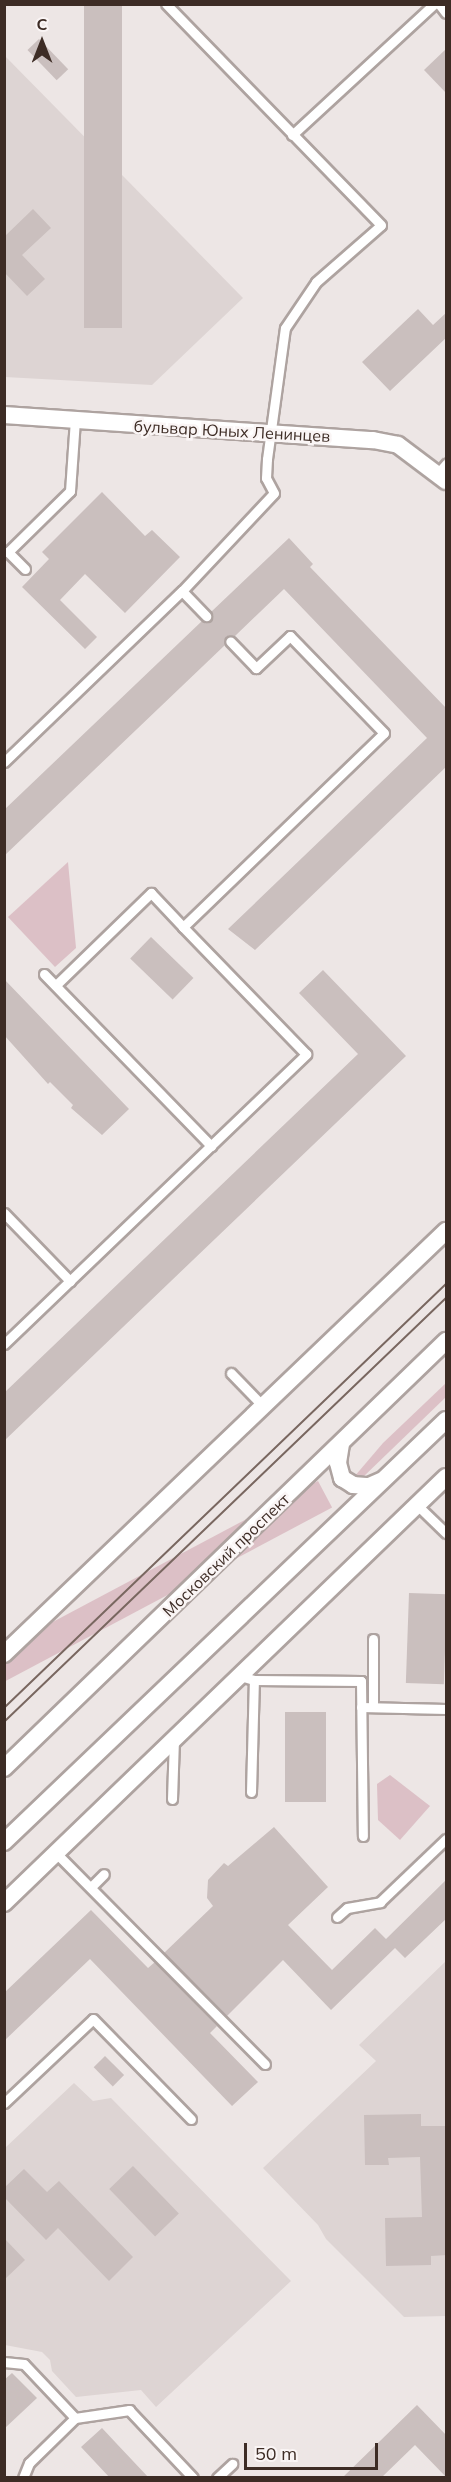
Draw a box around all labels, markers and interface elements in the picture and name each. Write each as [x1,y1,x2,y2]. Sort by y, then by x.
north arrow [12,12,72,72]
text: С [37,14,47,34]
street label: бульвар Юных Ленинцев [133,416,331,446]
street label: Московский проспект [159,1489,293,1621]
scale bar [247,2431,380,2469]
text: 50 m [255,2442,297,2465]

